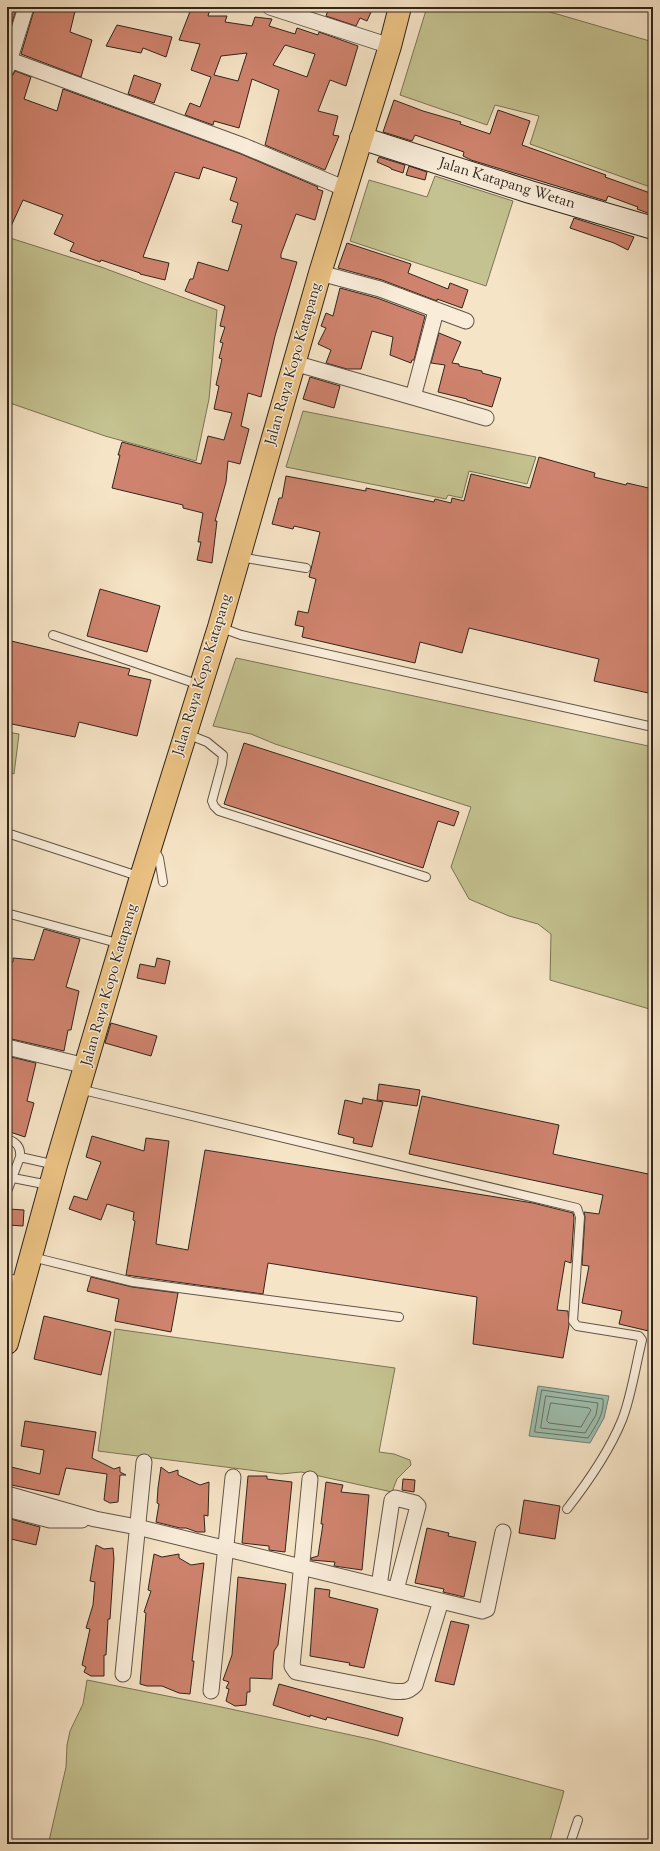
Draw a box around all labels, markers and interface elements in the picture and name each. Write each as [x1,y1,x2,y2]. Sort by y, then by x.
street label: Jalan Katapang Wetan [435,153,578,215]
street label: Jalan Raya Kopo Katapang [260,280,327,449]
street label: Jalan Raya Kopo Katapang [168,591,238,759]
street label: Jalan Raya Kopo Katapang [76,901,143,1070]

